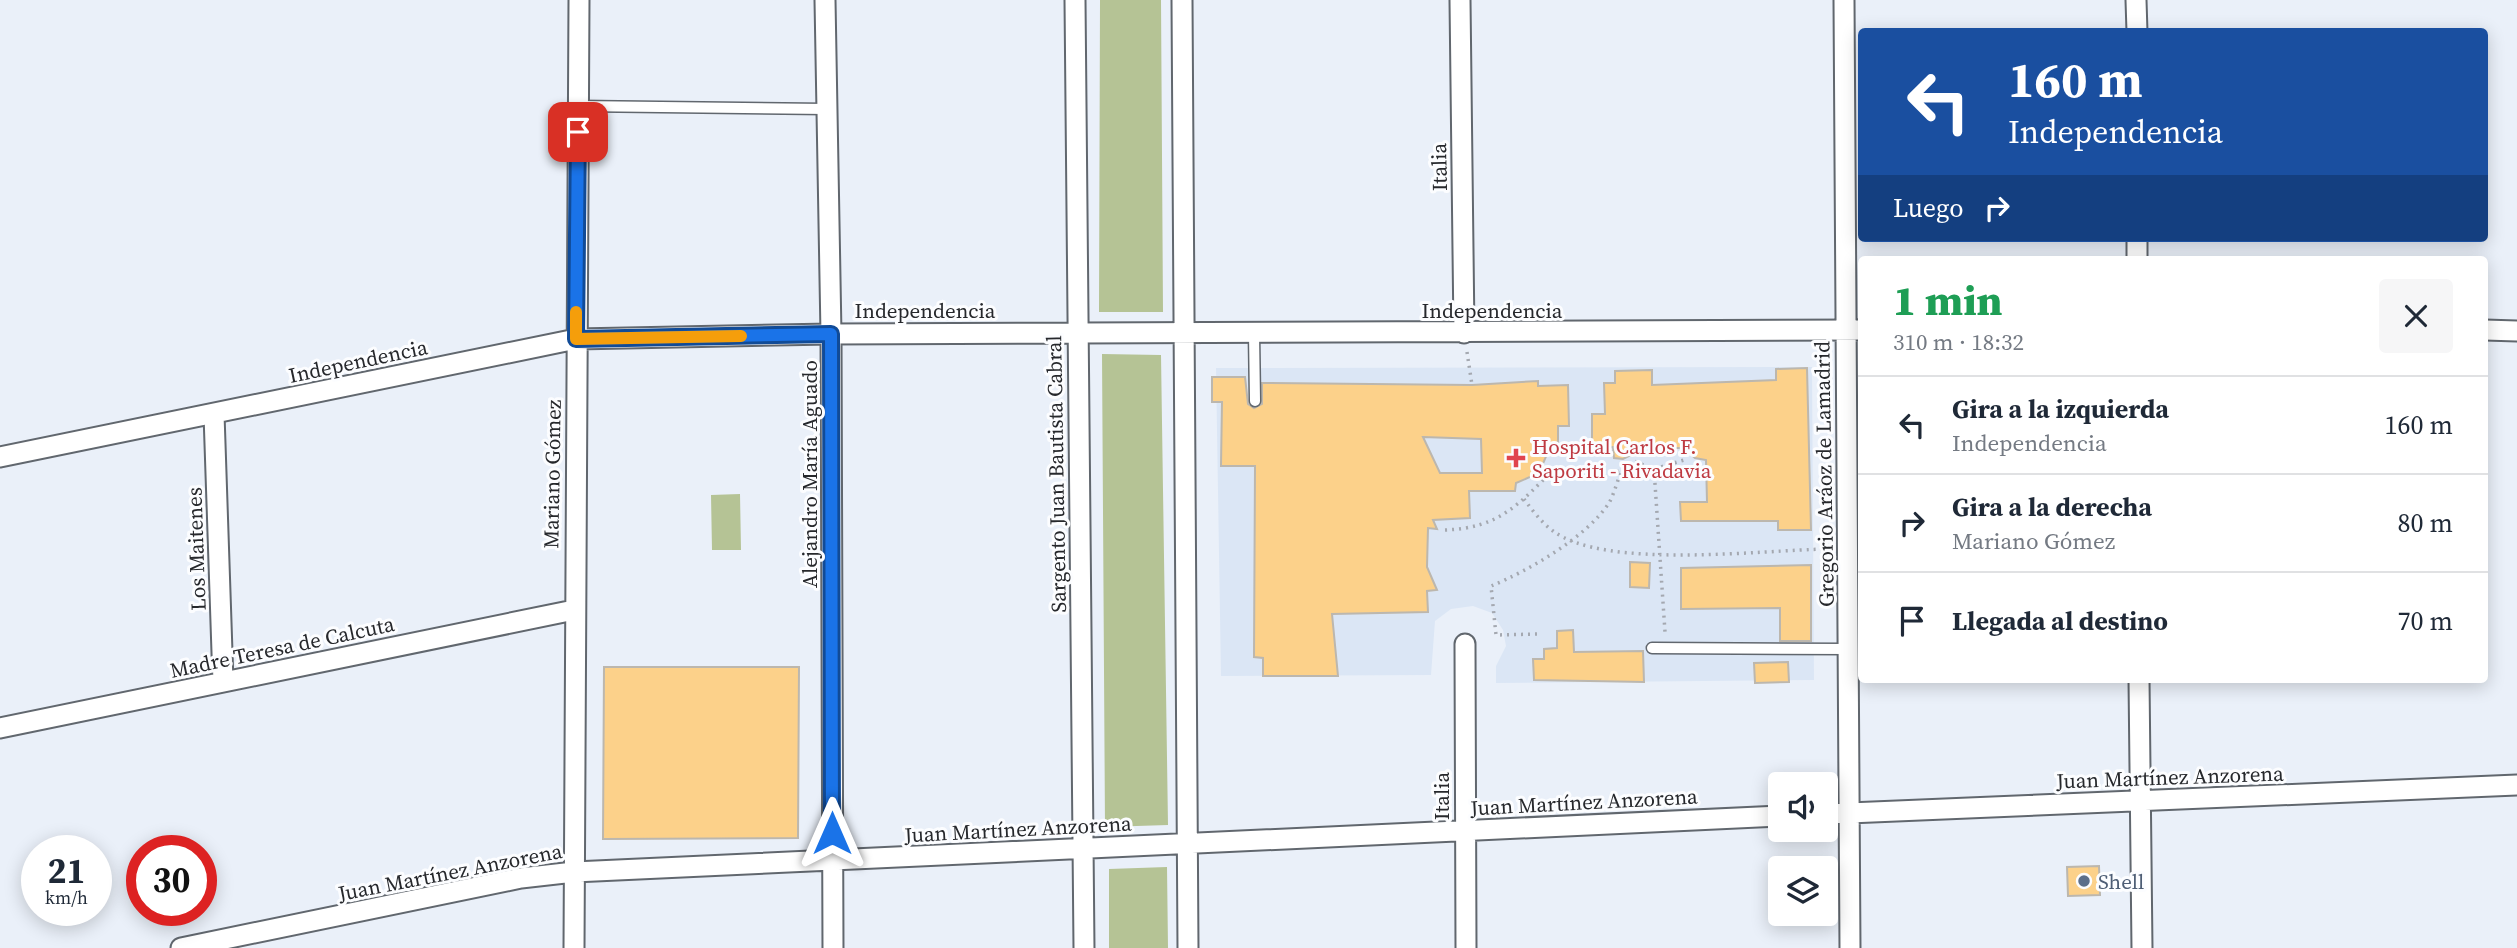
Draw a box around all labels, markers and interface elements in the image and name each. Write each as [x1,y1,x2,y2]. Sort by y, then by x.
text: 160 m [2008,46,2143,113]
icon: left [1893,56,1984,147]
pin [548,102,608,162]
text: Independencia [2008,110,2223,154]
icon: arrive [559,113,597,151]
street label: Italia [1424,142,1454,191]
icon: right [1978,189,2016,227]
text: Luego [1893,190,1964,226]
text: 1 min [1893,271,2003,329]
button: close [2379,279,2453,353]
street label: Independencia [854,296,996,325]
street label: Independencia [1421,296,1563,325]
text: 310 m · 18:32 [1893,326,2024,358]
street label: Independencia [286,332,430,390]
street label: Sargento Juan Bautista Cabral [1039,335,1073,613]
street label: Gregorio Aráoz de Lamadrid [1807,341,1841,607]
street label: Alejandro María Aguado [795,360,824,588]
text: Gira a la izquierda [1952,391,2169,427]
street label: Mariano Gómez [536,399,568,549]
icon: left [1893,406,1931,444]
text: 160 m [2385,407,2453,443]
text: Independencia [1952,427,2107,459]
place label: Hospital Carlos F. Saporiti - Rivadavia [1532,432,1712,485]
marker: Hospital Carlos F. Saporiti - Rivadavia [1506,448,1526,468]
street label: Los Maitenes [179,487,213,611]
text: Gira a la derecha [1952,489,2152,525]
icon: right [1893,504,1931,542]
text: 80 m [2398,505,2453,541]
text: Mariano Gómez [1952,525,2115,557]
icon: arrive [1893,602,1931,640]
text: Llegada al destino [1952,603,2168,639]
text: 70 m [2398,603,2453,639]
street label: Madre Teresa de Calcuta [167,609,397,685]
street label: Juan Martínez Anzorena [2055,759,2285,795]
street label: Italia [1427,772,1456,820]
map controls [1768,772,1838,926]
button: sound [1768,772,1838,842]
street label: Juan Martínez Anzorena [1469,782,1699,822]
position arrow [795,796,869,870]
street label: Juan Martínez Anzorena [903,809,1133,849]
speed limit sign: 30 [126,835,217,926]
street label: Juan Martínez Anzorena [335,836,565,908]
text: 21 [48,847,85,895]
button: layers [1768,856,1838,926]
place label: Shell [2098,867,2144,896]
marker: Shell [2076,873,2092,889]
text: km/h [45,885,88,910]

